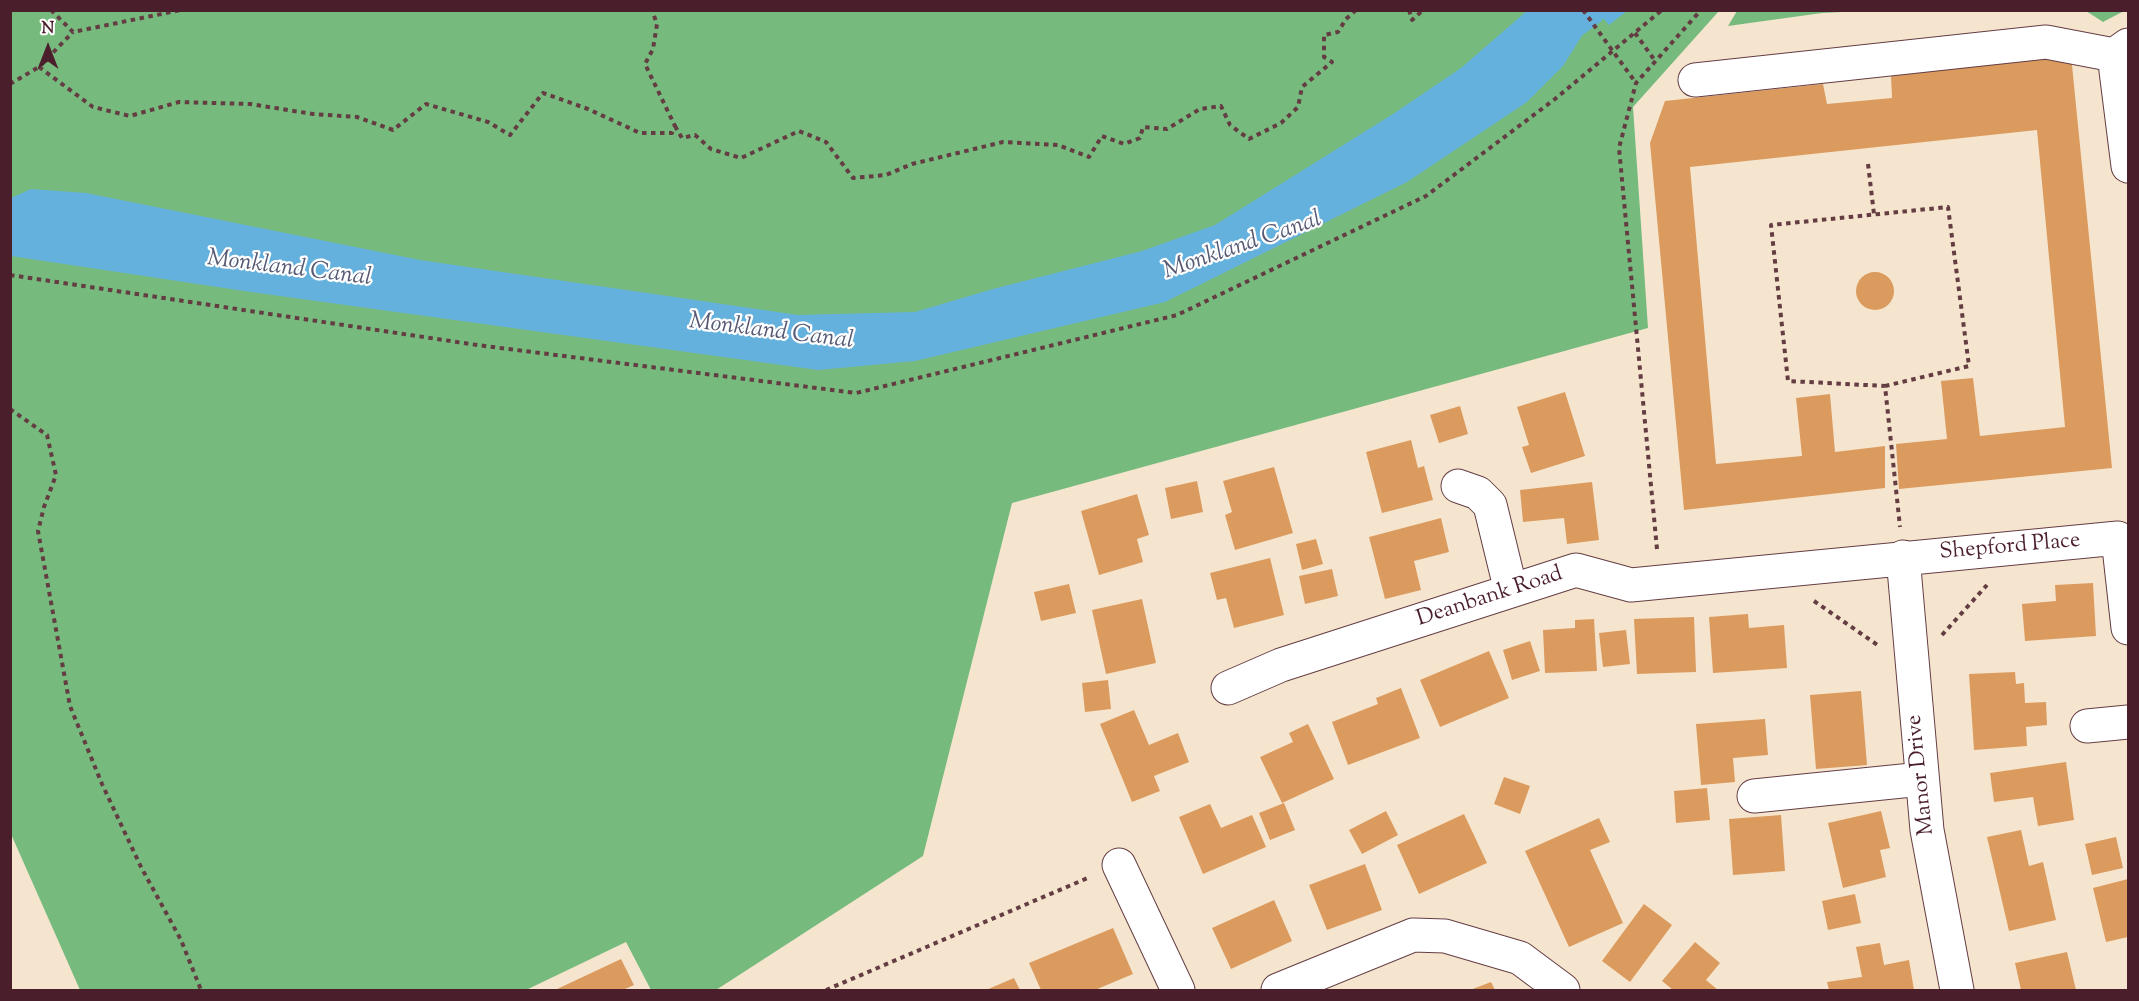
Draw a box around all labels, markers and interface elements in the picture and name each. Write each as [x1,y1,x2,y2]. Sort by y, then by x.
north arrow [18,18,78,78]
text: N [42,18,54,41]
water label: Monkland Canal [1160,206,1326,288]
water label: Monkland Canal [205,246,373,294]
water label: Monkland Canal [687,309,855,357]
street label: Shepford Place [1939,529,2081,567]
street label: Deanbank Road [1414,562,1566,634]
street label: Manor Drive [1903,713,1941,837]

